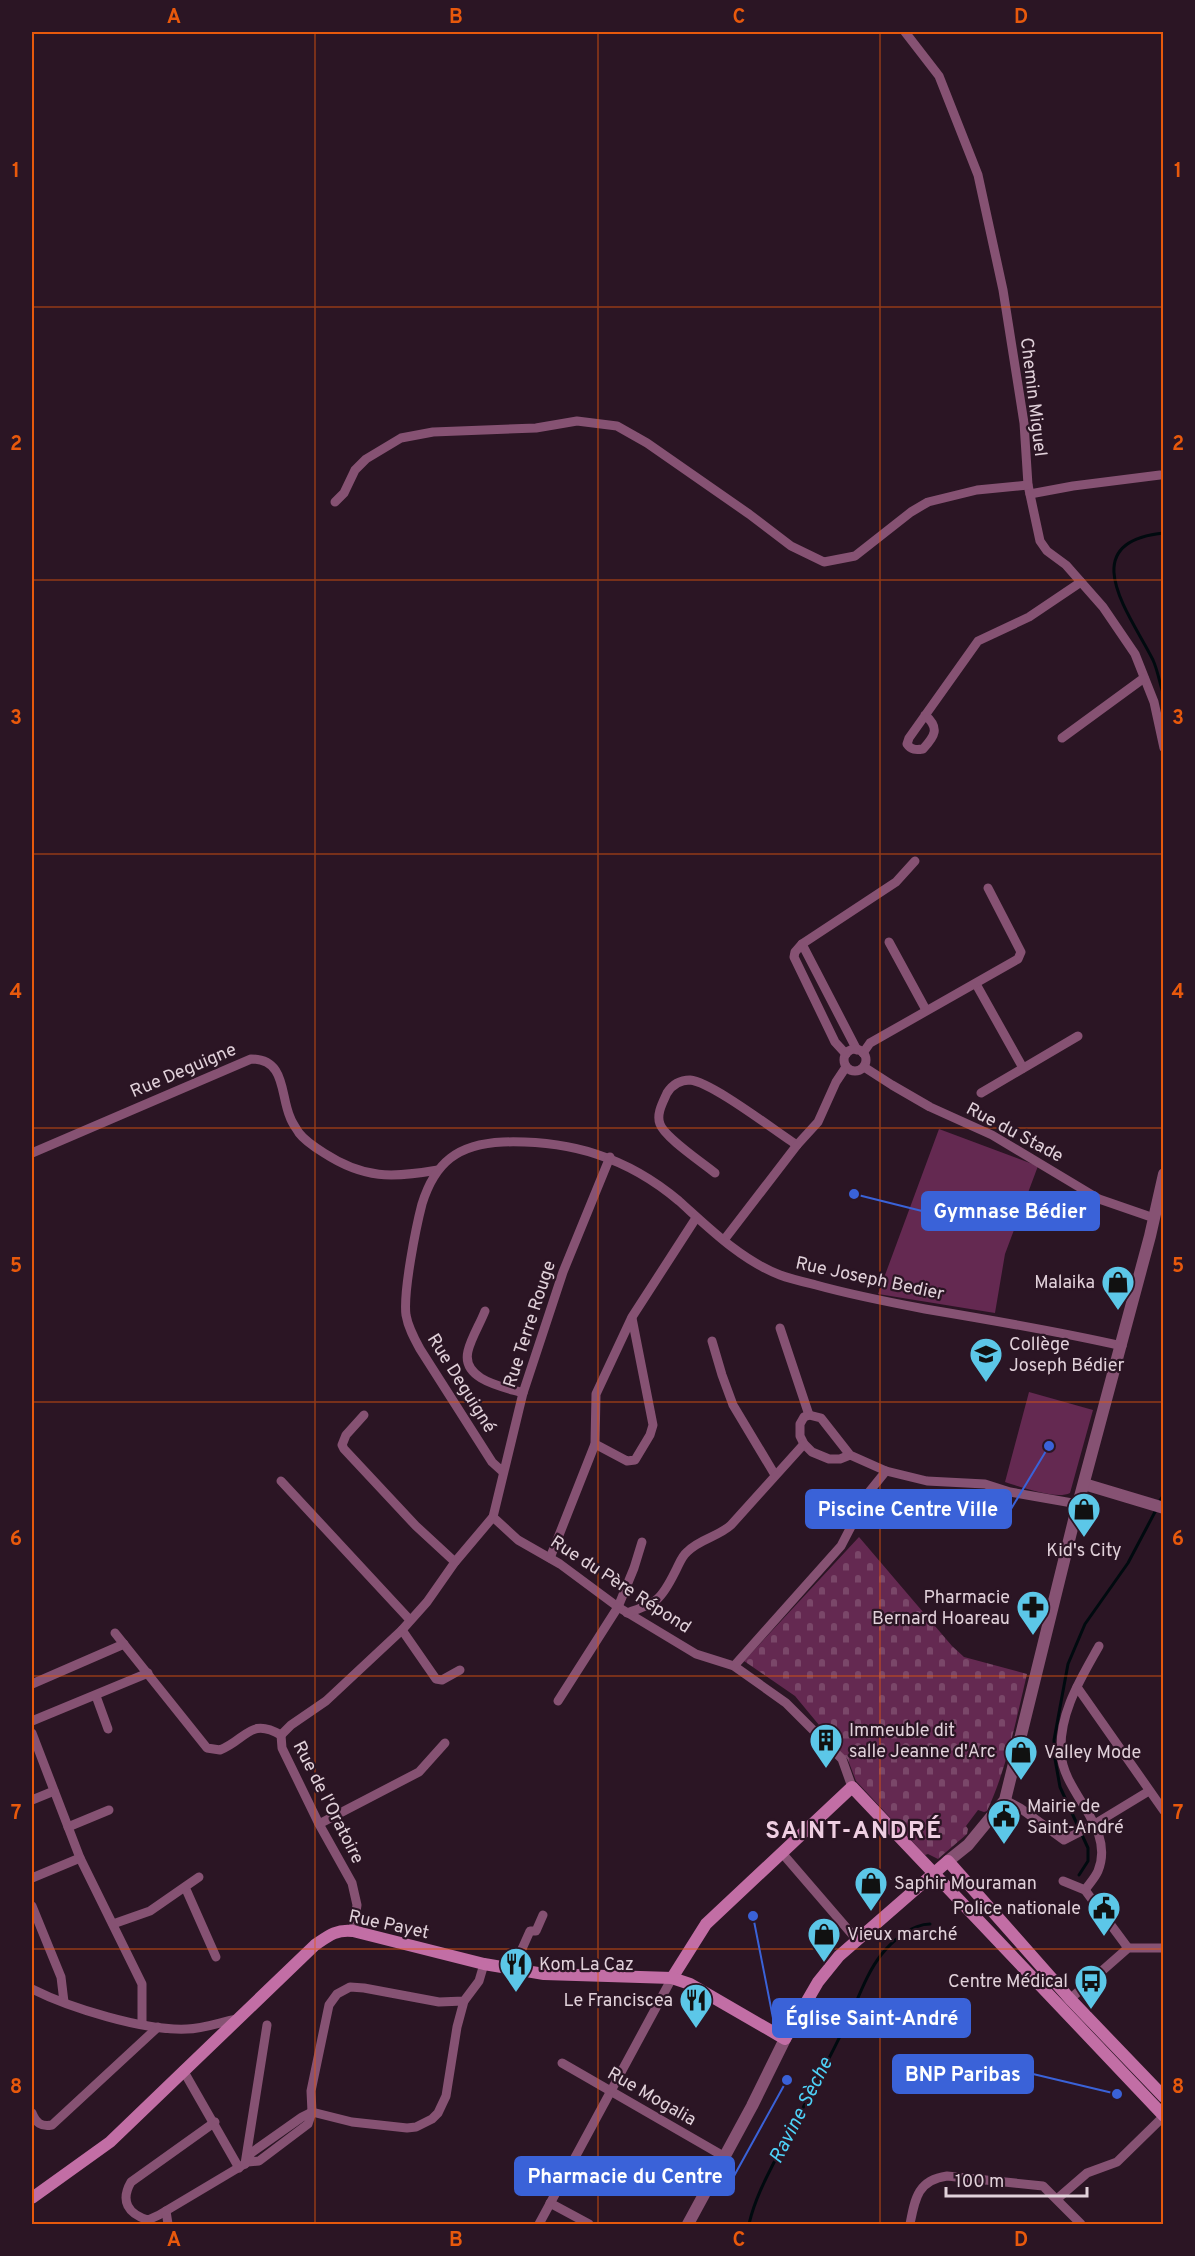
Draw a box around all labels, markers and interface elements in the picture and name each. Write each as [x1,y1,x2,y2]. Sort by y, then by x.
text: A [167,5,181,31]
text: B [449,5,463,31]
text: C [733,5,745,31]
text: D [1014,5,1028,31]
text: 1 [12,159,20,185]
text: 1 [1174,159,1182,185]
street label: Chemin Miguel [1014,336,1051,458]
text: 2 [10,432,22,458]
text: 2 [1172,432,1184,458]
text: 3 [10,706,22,732]
text: 3 [1172,706,1184,732]
text: 4 [10,980,22,1006]
text: 4 [1172,980,1184,1006]
street label: Rue Deguigne [127,1039,240,1104]
street label: Rue du Stade [962,1098,1067,1169]
callout: Gymnase Bédier [922,1192,1099,1230]
text: Gymnase Bédier [933,1200,1087,1226]
street label: Rue Joseph Bedier [793,1252,946,1306]
text: 5 [10,1254,22,1280]
text: 5 [1172,1254,1184,1280]
street label: Rue Terre Rouge [499,1258,562,1391]
shop icon: Malaika [1100,1264,1136,1311]
place label: Malaika [1034,1272,1095,1295]
street label: Rue Deguigné [421,1330,500,1438]
place label: Collège Joseph Bédier [1009,1334,1125,1378]
school or university icon: Collège Joseph Bédier [968,1336,1004,1383]
callout: Piscine Centre Ville [806,1490,1011,1528]
shop icon: Kid's City [1066,1491,1102,1538]
text: Piscine Centre Ville [818,1498,998,1524]
text: 6 [10,1527,22,1553]
text: 6 [1172,1527,1184,1553]
street label: Rue du Père Répond [545,1531,695,1639]
place label: Kid's City [1046,1540,1122,1563]
place label: Pharmacie Bernard Hoareau [872,1587,1010,1631]
pharmacy icon: Pharmacie Bernard Hoareau [1015,1589,1051,1636]
place label: Immeuble dit salle Jeanne d'Arc [849,1720,996,1764]
building icon: Immeuble dit salle Jeanne d'Arc [808,1722,844,1769]
shop icon: Valley Mode [1003,1734,1039,1781]
street label: Rue de l'Oratoire [287,1737,369,1868]
place label: Valley Mode [1044,1742,1141,1765]
place label: Mairie de Saint-André [1027,1796,1124,1840]
public building icon: Mairie de Saint-André [986,1798,1022,1845]
text: 7 [11,1801,21,1827]
text: 7 [1173,1801,1183,1827]
district label: SAINT-ANDRÉ [765,1815,943,1847]
shop icon: Saphir Mouraman [853,1865,889,1912]
place label: Saphir Mouraman [894,1873,1037,1896]
public building icon: Police nationale [1086,1890,1122,1937]
place label: Police nationale [953,1898,1081,1921]
street label: Rue Payet [346,1906,431,1945]
shop icon: Vieux marché [806,1916,842,1963]
place label: Vieux marché [847,1924,957,1947]
restaurant icon: Kom La Caz [498,1946,534,1993]
place label: Kom La Caz [539,1954,634,1977]
bus stop icon: Centre Médical [1073,1963,1109,2010]
place label: Centre Médical [948,1971,1068,1994]
restaurant icon: Le Franciscea [678,1982,714,2029]
place label: Le Franciscea [563,1990,673,2013]
callout: Église Saint-André [773,1999,970,2037]
text: Église Saint-André [786,2005,958,2033]
water label: Ravine Sèche [764,2053,840,2168]
callout: BNP Paribas [893,2055,1033,2093]
street label: Rue Mogalia [603,2063,700,2132]
text: BNP Paribas [905,2063,1021,2089]
text: 8 [10,2075,22,2101]
text: 8 [1172,2075,1184,2101]
callout: Pharmacie du Centre [515,2157,734,2195]
scale bar [946,2160,1087,2198]
text: Pharmacie du Centre [527,2165,723,2191]
text: 100 m [955,2171,1004,2194]
text: A [167,2228,181,2254]
text: B [449,2228,463,2254]
text: C [733,2228,745,2254]
text: D [1014,2228,1028,2254]

